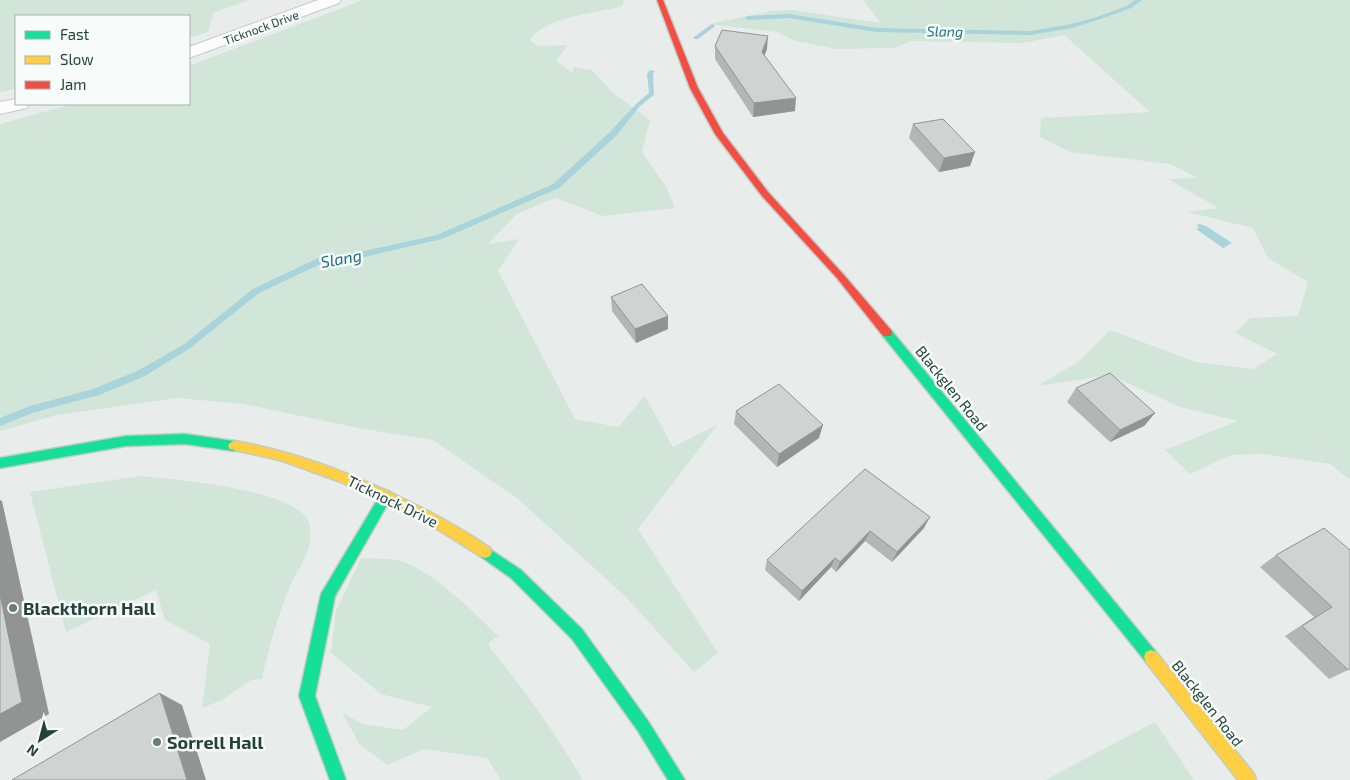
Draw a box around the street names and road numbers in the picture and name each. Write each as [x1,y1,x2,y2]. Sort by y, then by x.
street label: Ticknock Drive [222,7,300,47]
street label: Blackglen Road [912,342,992,434]
street label: Ticknock Drive [345,471,441,531]
street label: Blackglen Road [1169,656,1247,750]

